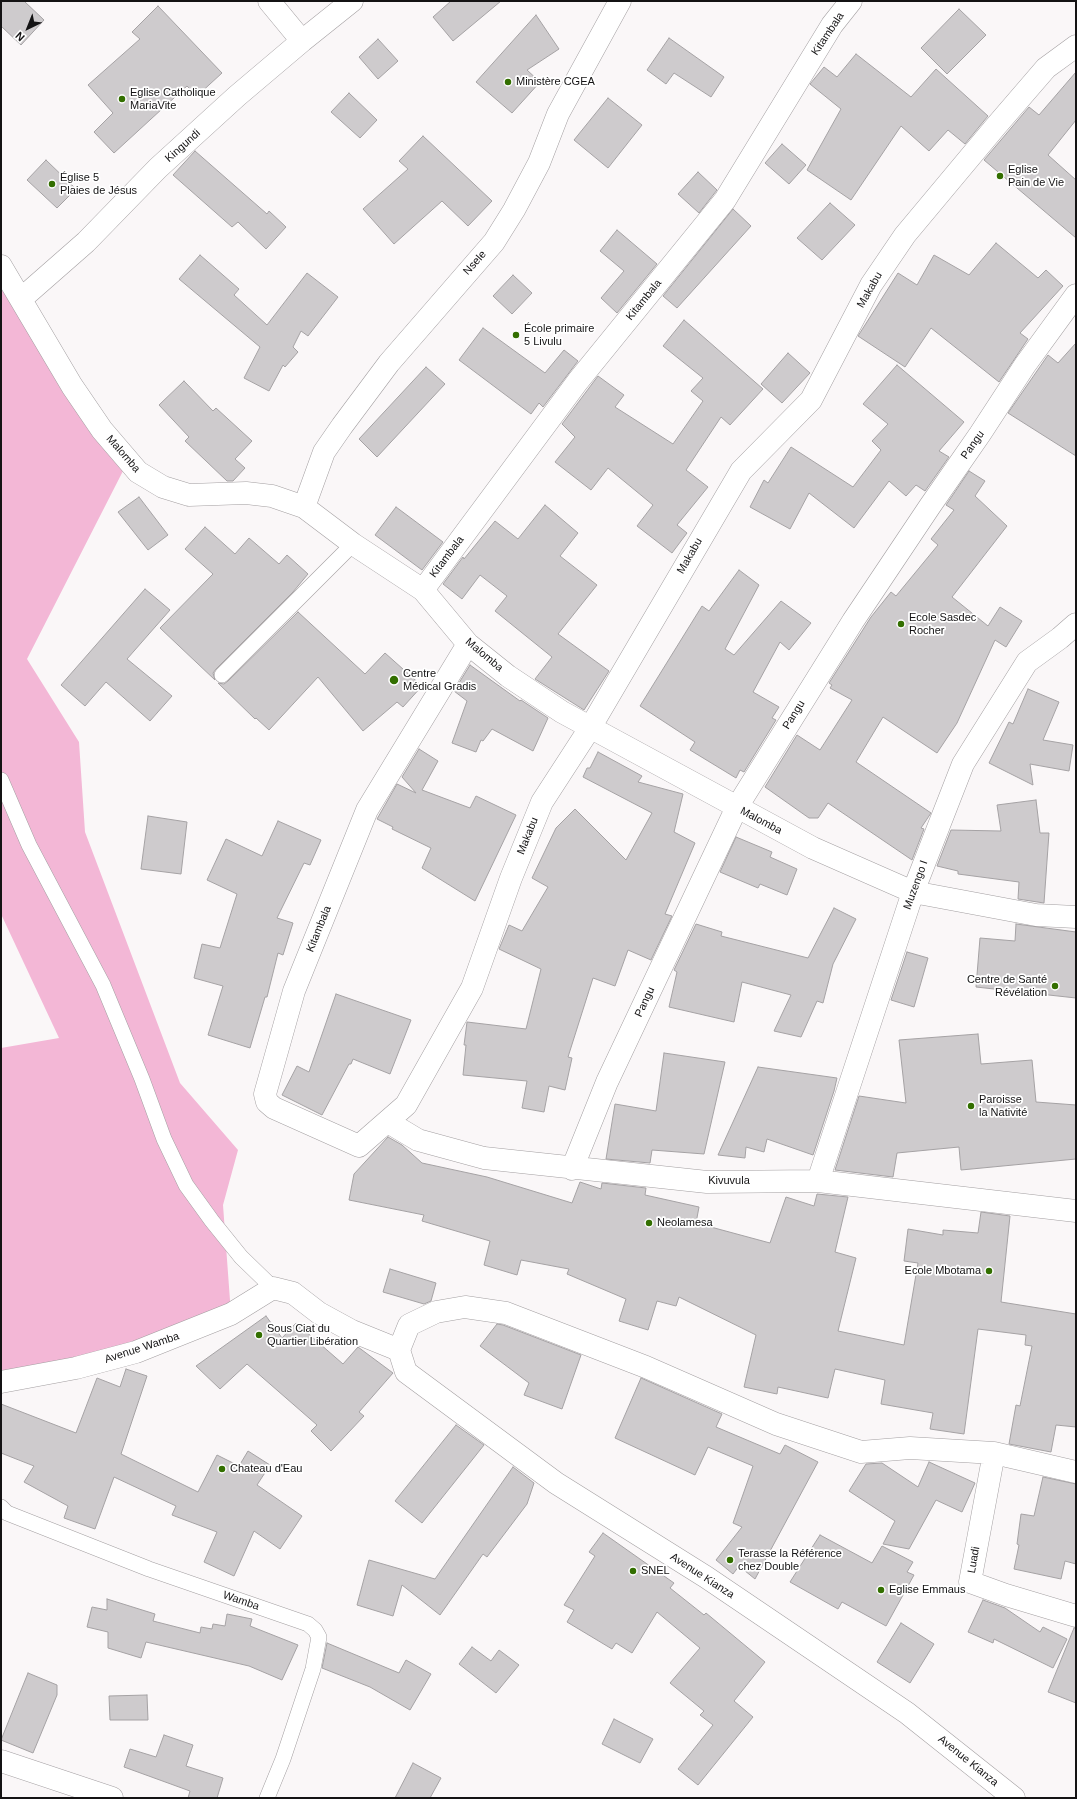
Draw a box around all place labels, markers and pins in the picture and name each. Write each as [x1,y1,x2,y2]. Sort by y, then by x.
place label: Ministère CGEA [516,75,595,89]
marker: Ministère CGEA [503,77,513,87]
place label: Eglise Catholique MariaVite [130,86,216,112]
marker: Eglise Catholique MariaVite [117,94,127,104]
place label: Eglise Pain de Vie [1008,163,1064,189]
place label: Église 5 Plaies de Jésus [60,171,137,197]
marker: Eglise Pain de Vie [995,171,1005,181]
marker: Église 5 Plaies de Jésus [47,179,57,189]
place label: École primaire 5 Livulu [524,322,594,348]
marker: École primaire 5 Livulu [511,330,521,340]
place label: Ecole Sasdec Rocher [909,611,976,637]
marker: Ecole Sasdec Rocher [896,619,906,629]
place label: Centre Médical Gradis [403,667,476,693]
marker: Centre Médical Gradis [388,674,400,686]
place label: Centre de Santé Révélation [967,973,1047,999]
marker: Centre de Santé Révélation [1050,981,1060,991]
place label: Paroisse la Nativité [979,1093,1027,1119]
marker: Paroisse la Nativité [966,1101,976,1111]
place label: Neolamesa [657,1216,713,1230]
marker: Neolamesa [644,1218,654,1228]
place label: Ecole Mbotama [905,1264,981,1278]
marker: Ecole Mbotama [984,1266,994,1276]
place label: Sous Ciat du Quartier Libération [267,1322,358,1348]
marker: Sous Ciat du Quartier Libération [254,1330,264,1340]
place label: Chateau d'Eau [230,1462,302,1476]
marker: Chateau d'Eau [217,1464,227,1474]
place label: Terasse la Référence chez Double [738,1547,842,1573]
marker: Terasse la Référence chez Double [725,1555,735,1565]
place label: SNEL [641,1564,670,1578]
marker: SNEL [628,1566,638,1576]
place label: Eglise Emmaus [889,1583,965,1597]
marker: Eglise Emmaus [876,1585,886,1595]

